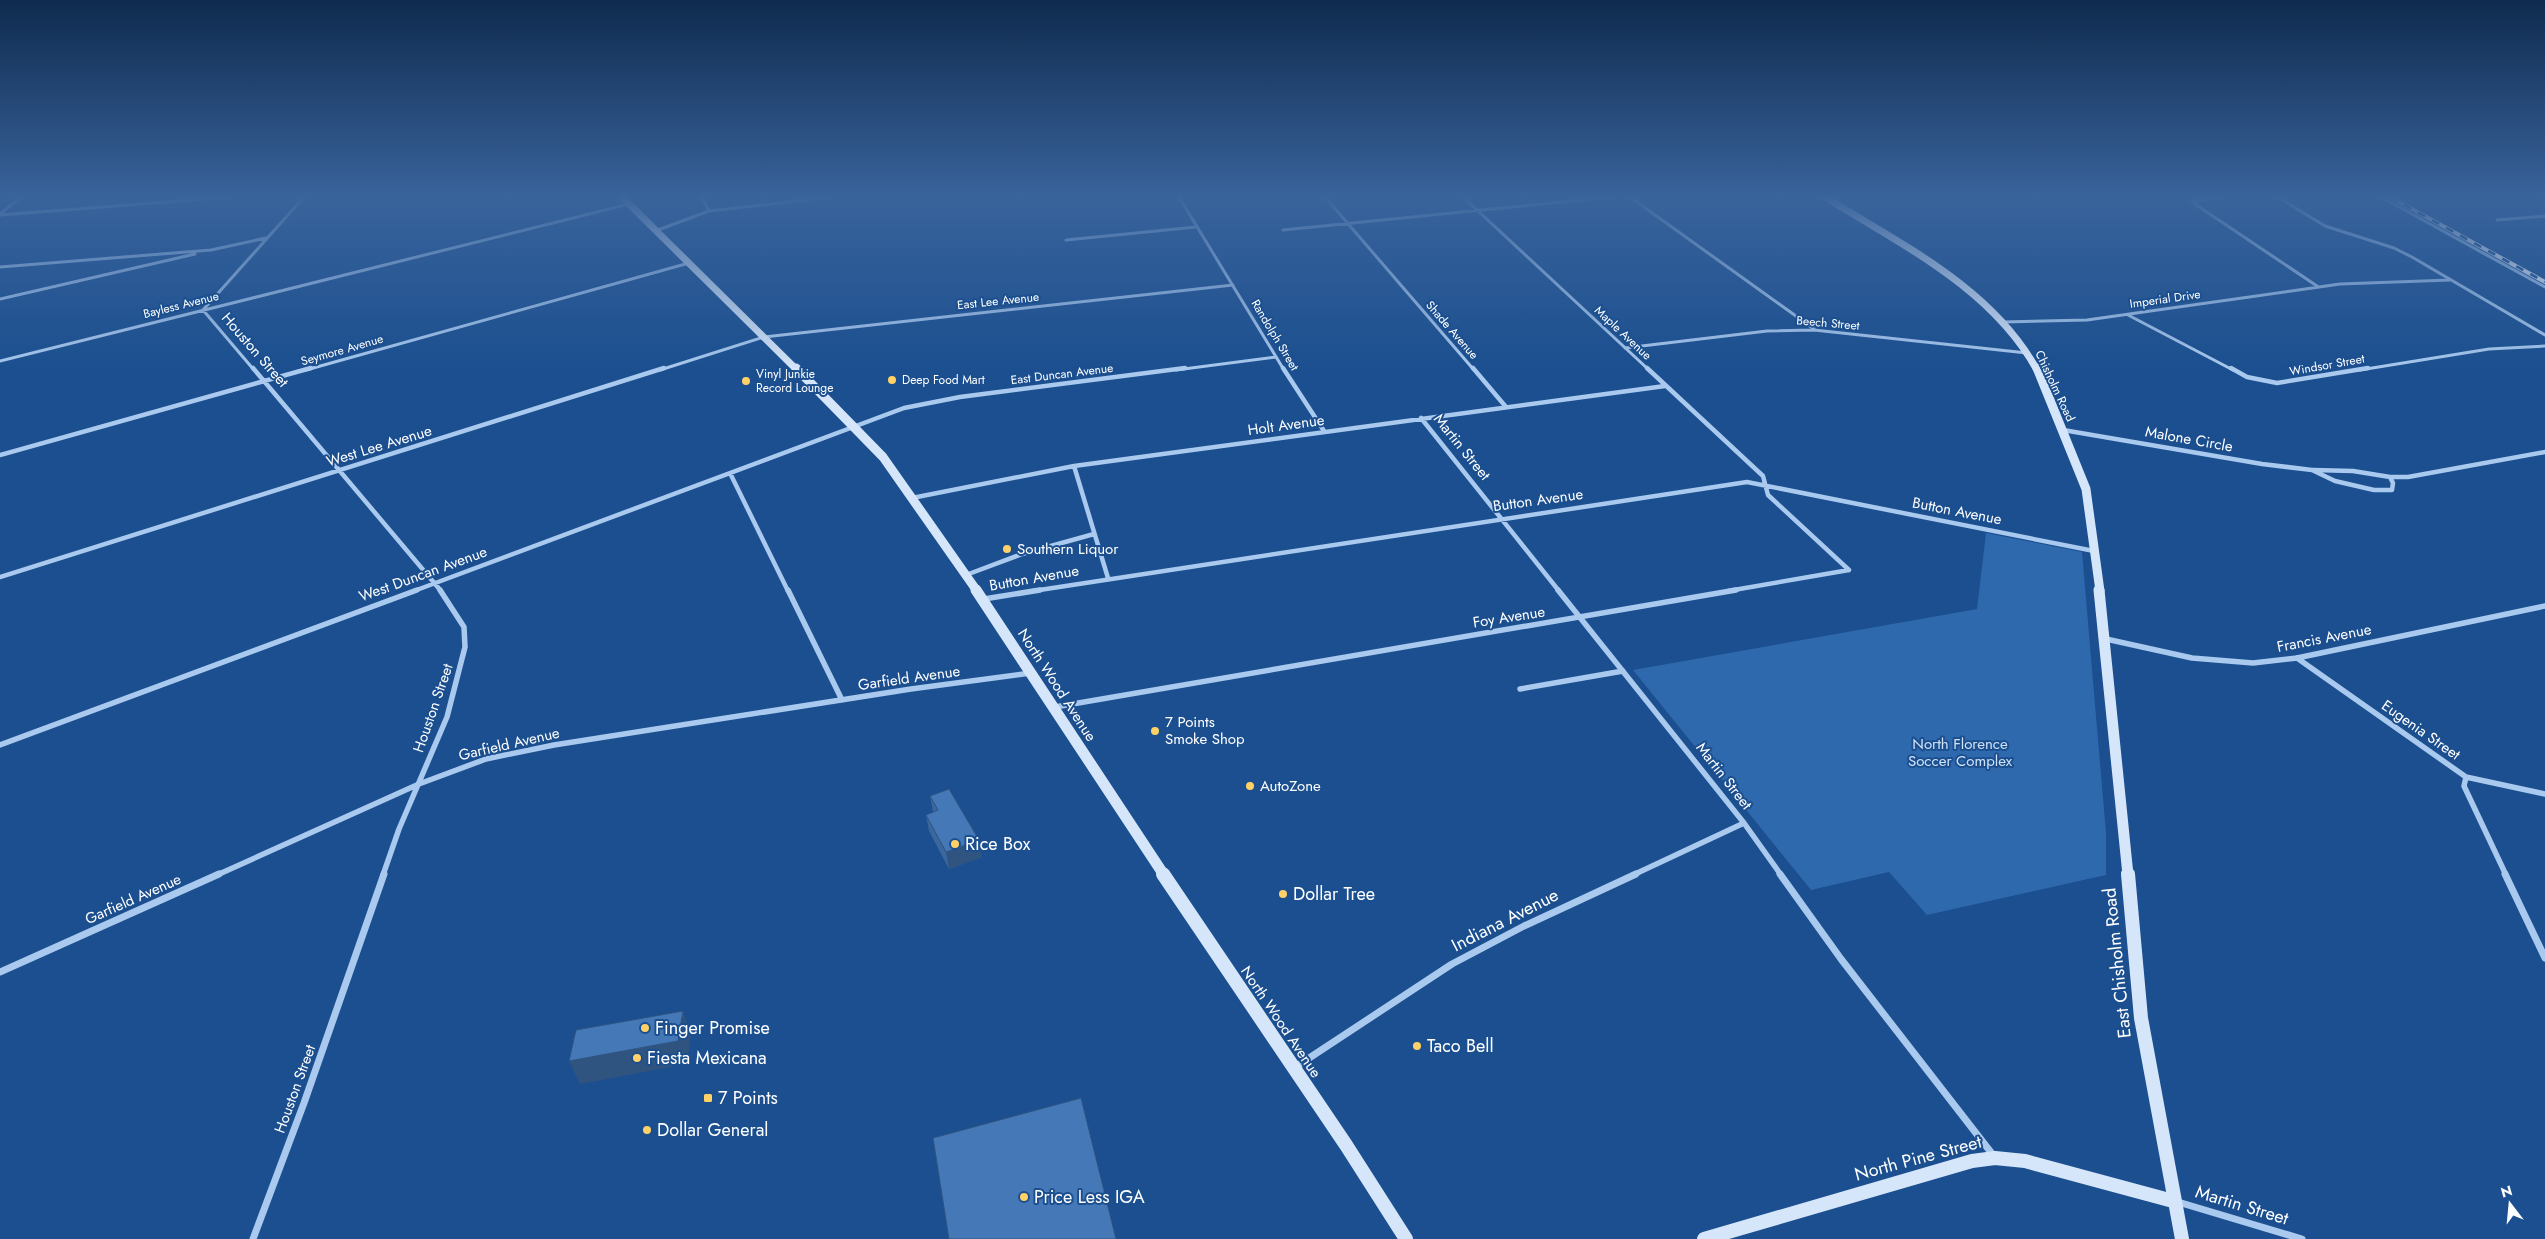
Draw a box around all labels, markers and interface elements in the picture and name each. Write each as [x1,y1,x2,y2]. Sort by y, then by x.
street label: Imperial Drive [2128,285,2202,313]
street label: Bayless Avenue [141,287,221,323]
street label: East Lee Avenue [956,288,1040,314]
street label: Randolph Street [1247,296,1303,374]
street label: Shade Avenue [1421,297,1483,363]
street label: Maple Avenue [1590,302,1656,364]
street label: Houston Street [216,308,294,393]
street label: Beech Street [1796,311,1860,335]
street label: Seymore Avenue [299,330,385,370]
street label: Chisholm Road [2031,347,2079,425]
street label: Windsor Street [2288,350,2366,380]
street label: East Duncan Avenue [1010,359,1114,389]
place label: Vinyl Junkie Record Lounge [756,365,833,397]
place label: Deep Food Mart [902,371,985,389]
marker: Deep Food Mart [886,374,898,386]
marker: Vinyl Junkie Record Lounge [740,375,752,387]
street label: Holt Avenue [1246,409,1326,441]
street label: Martin Street [1428,409,1496,485]
street label: West Lee Avenue [324,419,435,472]
street label: Malone Circle [2143,420,2235,458]
street label: Button Avenue [1492,483,1585,517]
street label: Button Avenue [1910,492,2004,531]
place label: Southern Liquor [1017,538,1119,560]
street label: West Duncan Avenue [356,540,490,607]
marker: Southern Liquor [1001,543,1013,555]
street label: Button Avenue [987,559,1081,597]
street label: Foy Avenue [1471,600,1547,634]
street label: Francis Avenue [2275,618,2373,658]
street label: North Wood Avenue [1012,624,1102,746]
street label: Houston Street [407,660,459,755]
street label: Garfield Avenue [856,660,962,696]
street label: Eugenia Street [2377,695,2465,766]
place label: 7 Points Smoke Shop [1165,711,1245,750]
street label: Garfield Avenue [456,722,562,766]
marker: 7 Points Smoke Shop [1149,725,1161,737]
park label: North Florence Soccer Complex [1908,733,2013,772]
street label: Martin Street [1691,738,1758,815]
place label: AutoZone [1260,775,1321,797]
marker: AutoZone [1244,780,1256,792]
place label: Rice Box [965,831,1031,857]
marker: Rice Box [949,838,961,850]
street label: Garfield Avenue [81,868,185,930]
place label: Dollar Tree [1293,881,1375,907]
street label: Indiana Avenue [1447,882,1563,958]
street label: East Chisholm Road [2096,887,2138,1039]
marker: Dollar Tree [1277,888,1289,900]
street label: North Wood Avenue [1235,962,1327,1083]
place label: Finger Promise [655,1015,770,1041]
marker: Finger Promise [639,1022,651,1034]
place label: Taco Bell [1427,1033,1494,1059]
marker: Taco Bell [1411,1040,1423,1052]
street label: Houston Street [269,1041,321,1136]
place label: Fiesta Mexicana [647,1045,767,1071]
marker: Fiesta Mexicana [631,1052,643,1064]
place label: 7 Points [718,1085,778,1111]
marker: 7 Points [702,1092,714,1104]
place label: Dollar General [657,1117,769,1143]
marker: Dollar General [641,1124,653,1136]
street label: North Pine Street [1851,1128,1985,1187]
street label: Martin Street [2192,1179,2292,1232]
north arrow [2485,1179,2535,1229]
text: N [2498,1180,2515,1203]
place label: Price Less IGA [1034,1184,1145,1210]
marker: Price Less IGA [1018,1191,1030,1203]

